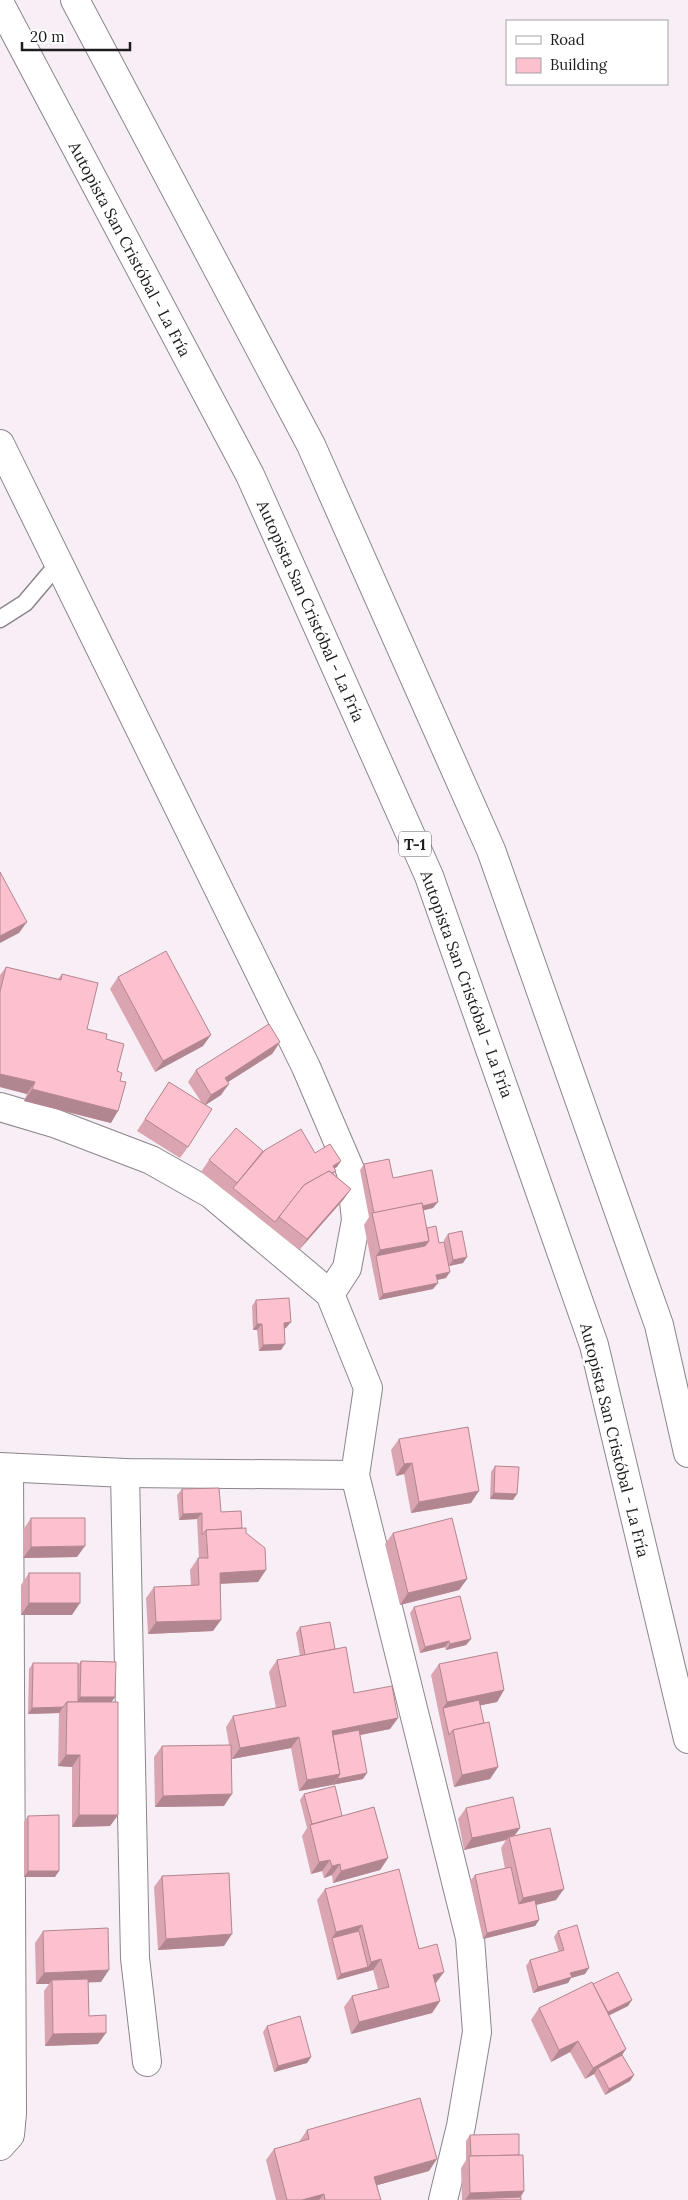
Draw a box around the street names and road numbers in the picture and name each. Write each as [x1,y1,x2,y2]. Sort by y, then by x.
street label: Autopista San Cristóbal - La Fría [64,137,195,360]
street label: Autopista San Cristóbal - La Fría [253,496,369,725]
road number: T-1 [399,832,431,856]
street label: Autopista San Cristóbal - La Fría [416,867,518,1100]
street label: Autopista San Cristóbal - La Fría [576,1320,654,1559]

